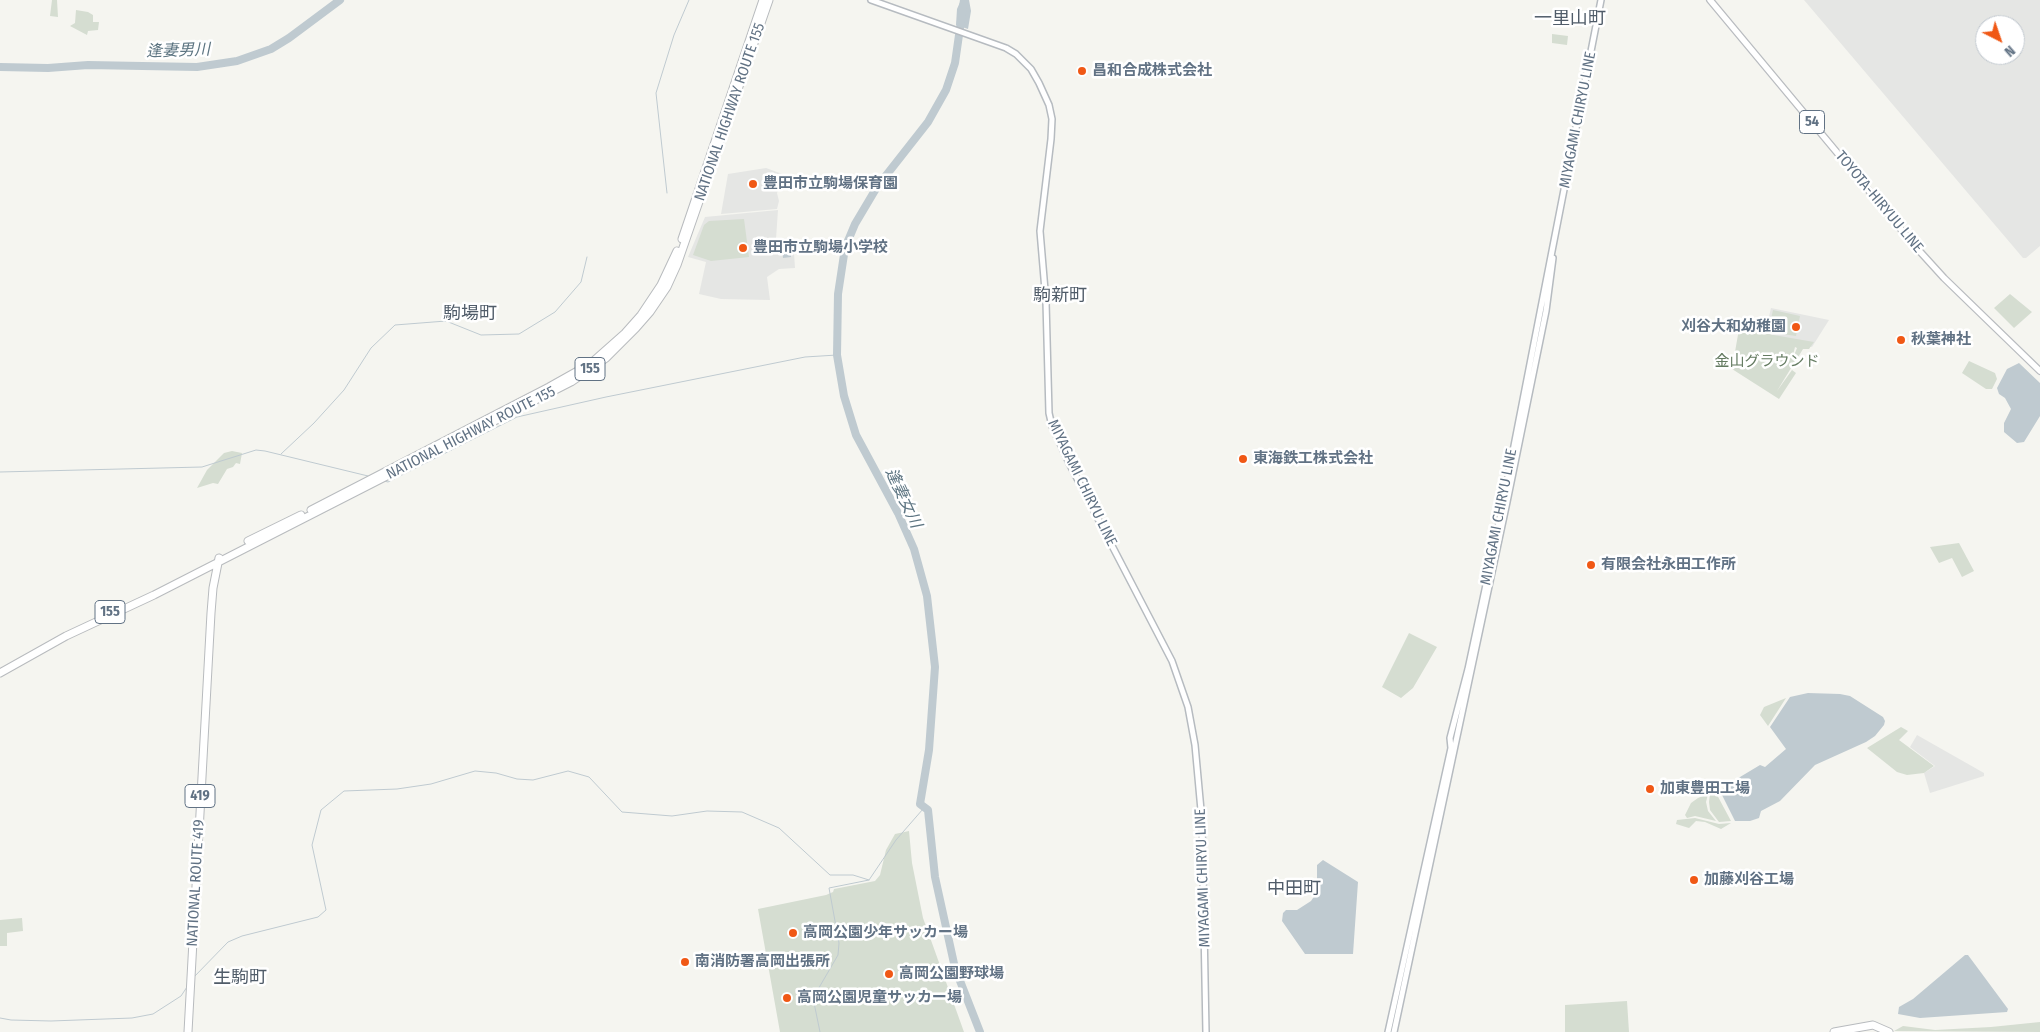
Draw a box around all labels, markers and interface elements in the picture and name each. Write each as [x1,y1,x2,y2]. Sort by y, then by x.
district label: 一里山町 [1534,8,1606,30]
north arrow [1975,15,2025,65]
street label: NATIONAL HIGHWAY ROUTE 155 [691,21,769,203]
water label: 逢妻男川 [146,40,210,62]
text: N [2001,42,2018,60]
street label: MIYAGAMI CHIRYU LINE [1556,50,1600,190]
place label: 昌和合成株式会社 [1092,62,1212,80]
marker: 昌和合成株式会社 [1076,65,1088,77]
road number: 54 [1800,110,1824,134]
street label: TOYOTA-HIRYUU LINE [1831,148,1927,256]
place label: 豊田市立駒場保育園 [763,175,898,193]
marker: 豊田市立駒場保育園 [747,178,759,190]
place label: 豊田市立駒場小学校 [753,239,888,257]
marker: 豊田市立駒場小学校 [737,242,749,254]
district label: 駒新町 [1033,285,1087,307]
district label: 駒場町 [443,303,497,325]
place label: 刈谷大和幼稚園 [1681,318,1786,336]
marker: 刈谷大和幼稚園 [1790,321,1802,333]
place label: 秋葉神社 [1911,331,1971,349]
marker: 秋葉神社 [1895,334,1907,346]
park label: 金山グラウンド [1715,353,1819,371]
road number: 155 [575,358,605,380]
street label: NATIONAL HIGHWAY ROUTE 155 [384,383,558,483]
street label: MIYAGAMI CHIRYU LINE [1044,417,1120,549]
street label: MIYAGAMI CHIRYU LINE [1477,447,1521,587]
place label: 東海鉄工株式会社 [1253,450,1373,468]
marker: 東海鉄工株式会社 [1237,453,1249,465]
water label: 逢妻女川 [881,465,925,531]
place label: 有限会社永田工作所 [1601,556,1736,574]
marker: 有限会社永田工作所 [1585,559,1597,571]
road number: 155 [95,600,125,624]
place label: 加東豊田工場 [1660,780,1750,798]
marker: 加東豊田工場 [1644,783,1656,795]
road number: 419 [185,784,215,808]
street label: MIYAGAMI CHIRYU LINE [1192,808,1214,948]
street label: NATIONAL ROUTE 419 [184,819,208,947]
place label: 加藤刈谷工場 [1704,871,1794,889]
marker: 加藤刈谷工場 [1688,874,1700,886]
district label: 中田町 [1267,878,1321,900]
place label: 高岡公園少年サッカー場 [803,924,968,942]
marker: 高岡公園少年サッカー場 [787,927,799,939]
place label: 南消防署高岡出張所 [695,953,830,971]
marker: 南消防署高岡出張所 [679,956,691,968]
place label: 高岡公園野球場 [899,965,1004,983]
district label: 生駒町 [213,967,267,989]
marker: 高岡公園野球場 [883,968,895,980]
place label: 高岡公園児童サッカー場 [797,989,962,1007]
marker: 高岡公園児童サッカー場 [781,992,793,1004]

